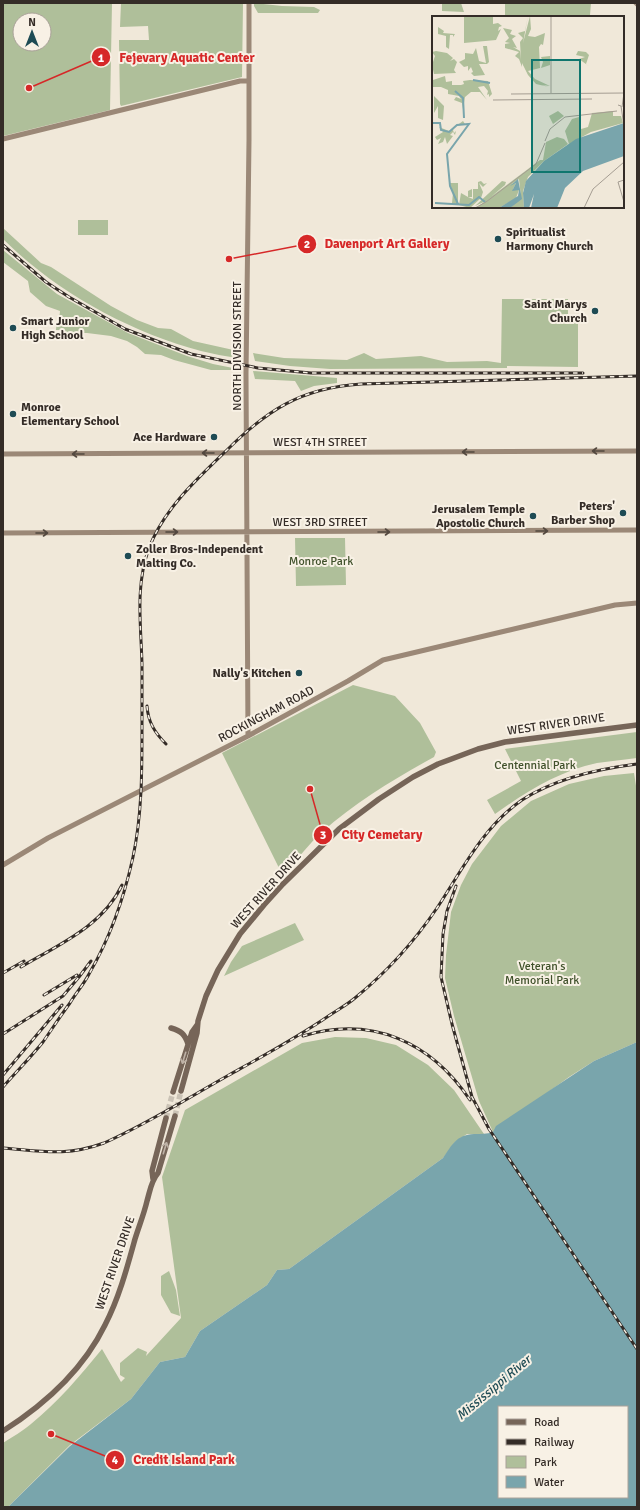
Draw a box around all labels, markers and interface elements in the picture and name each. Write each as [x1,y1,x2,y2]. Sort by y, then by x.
north arrow [12,12,52,52]
text: N [28,16,36,29]
inset map [432,16,624,208]
callout: Fejevary Aquatic Center [91,45,262,70]
text: Fejevary Aquatic Center [119,50,256,66]
text: 1 [98,51,105,66]
place label: Spiritualist Harmony Church [506,225,594,254]
callout: Davenport Art Gallery [297,231,458,256]
marker: Spiritualist Harmony Church [493,234,503,244]
text: Davenport Art Gallery [324,236,450,252]
text: 2 [304,237,310,252]
street label: NORTH DIVISION STREET [230,281,245,411]
place label: Saint Marys Church [524,297,588,326]
marker: Saint Marys Church [590,306,600,316]
place label: Smart Junior High School [21,314,90,343]
marker: Smart Junior High School [8,323,18,333]
place label: Monroe Elementary School [21,400,120,429]
marker: Monroe Elementary School [8,409,18,419]
place label: Ace Hardware [133,430,206,445]
marker: Ace Hardware [209,432,219,442]
street label: WEST 4TH STREET [273,435,367,450]
one-way arrow [592,447,605,455]
one-way arrow [462,448,475,456]
one-way arrow [202,449,215,457]
one-way arrow [72,450,85,458]
place label: Peters' Barber Shop [551,499,616,528]
place label: Jerusalem Temple Apostolic Church [432,502,525,531]
marker: Peters' Barber Shop [618,508,628,518]
marker: Jerusalem Temple Apostolic Church [528,511,538,521]
street label: WEST 3RD STREET [273,515,368,530]
one-way arrow [535,527,548,535]
one-way arrow [377,528,390,536]
one-way arrow [35,529,48,537]
one-way arrow [165,529,178,536]
place label: Zoller Bros-Independent Malting Co. [136,542,263,571]
marker: Zoller Bros-Independent Malting Co. [123,551,133,561]
park label: Monroe Park [289,554,353,569]
place label: Nally's Kitchen [212,666,291,681]
marker: Nally's Kitchen [294,668,304,678]
street label: ROCKINGHAM ROAD [216,683,317,746]
street label: WEST RIVER DRIVE [506,710,606,739]
park label: Centennial Park [494,758,576,773]
callout: City Cemetary [313,822,430,847]
text: City Cemetary [342,827,423,843]
text: 3 [320,828,326,843]
street label: WEST RIVER DRIVE [228,849,305,932]
park label: Veteran's Memorial Park [505,959,579,988]
one-way arrow [179,1051,187,1063]
one-way arrow [162,1142,169,1155]
street label: WEST RIVER DRIVE [92,1214,139,1312]
water label: Mississippi River [453,1351,536,1424]
legend [498,1406,628,1498]
text: Road [534,1415,560,1430]
text: Railway [534,1435,574,1450]
callout: Credit Island Park [105,1447,243,1472]
text: Credit Island Park [133,1452,235,1468]
text: 4 [112,1453,119,1468]
text: Park [534,1455,557,1470]
text: Water [534,1475,565,1490]

